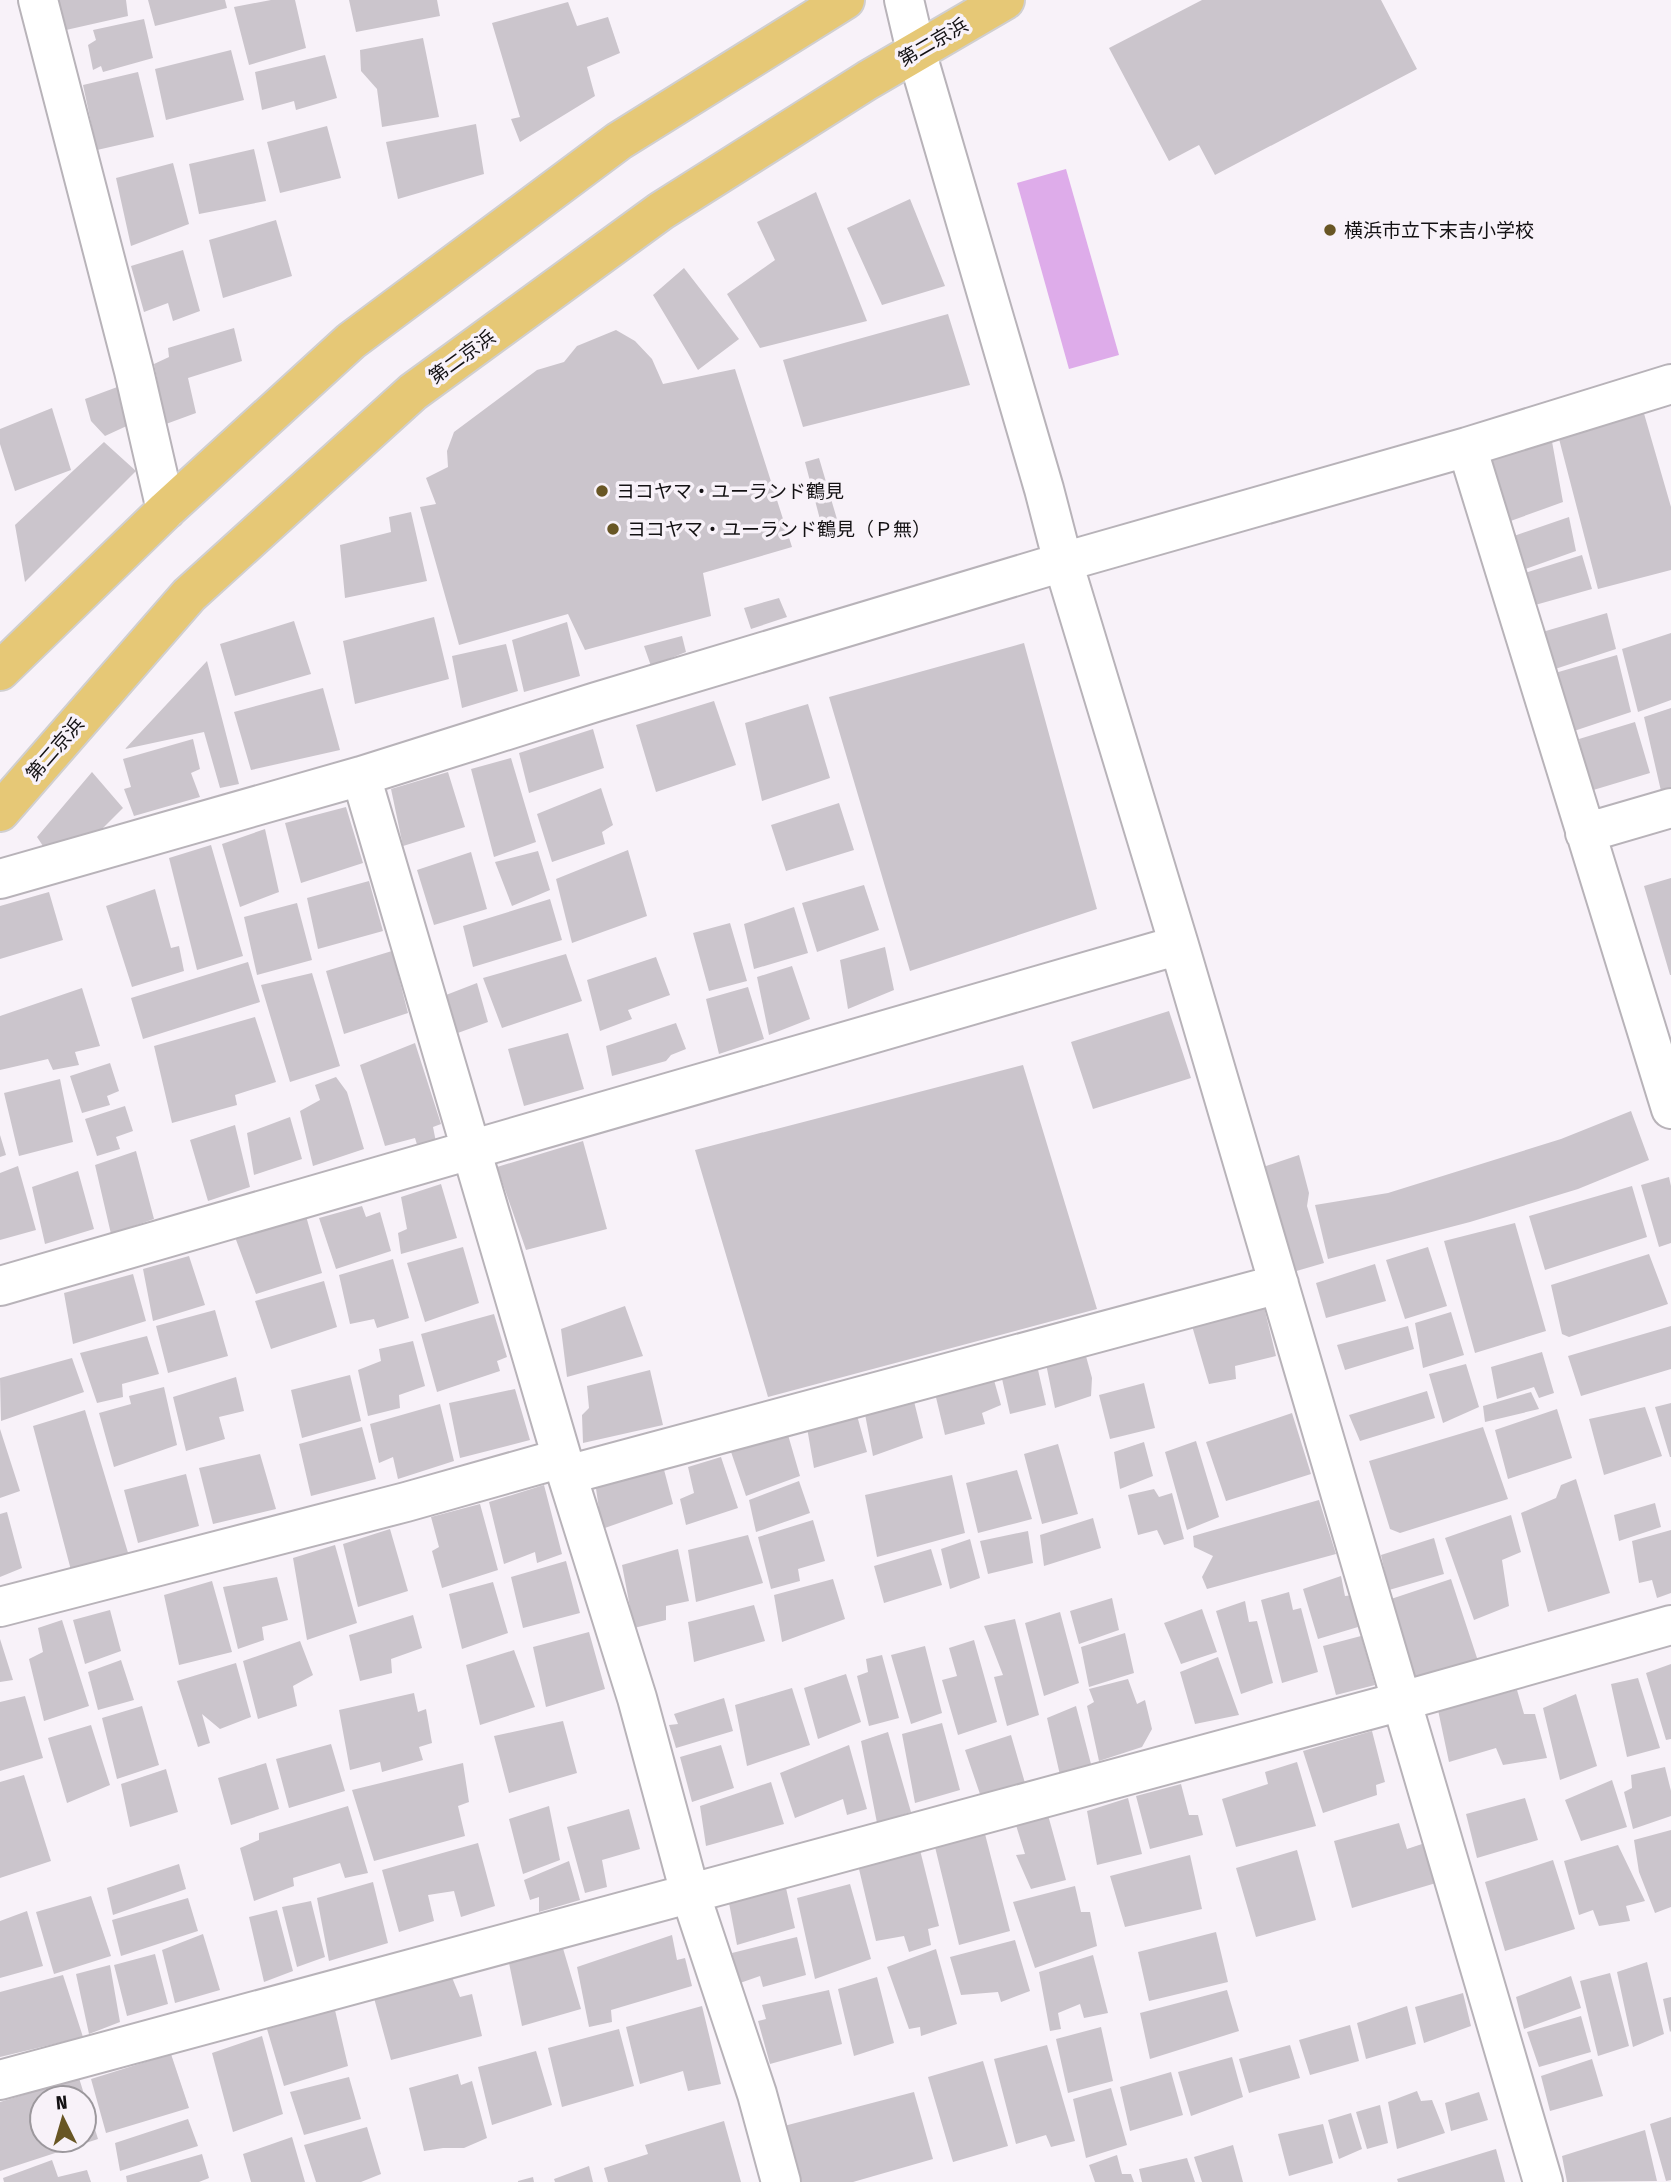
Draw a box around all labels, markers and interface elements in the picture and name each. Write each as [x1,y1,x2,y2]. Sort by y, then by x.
street label: 第二京浜 [894,13,972,71]
place label: 横浜市立下末吉小学校 [1344,219,1534,242]
marker: 横浜市立下末吉小学校 [1322,222,1338,238]
street label: 第二京浜 [424,325,500,389]
place label: ヨコヤマ・ユーランド鶴見 [616,480,844,503]
marker: ヨコヤマ・ユーランド鶴見 [594,483,610,499]
place label: ヨコヤマ・ユーランド鶴見（Ｐ無） [627,518,931,541]
marker: ヨコヤマ・ユーランド鶴見（Ｐ無） [605,521,621,537]
street label: 第二京浜 [21,713,89,785]
north arrow [28,2084,98,2154]
text: N [55,2091,68,2115]

